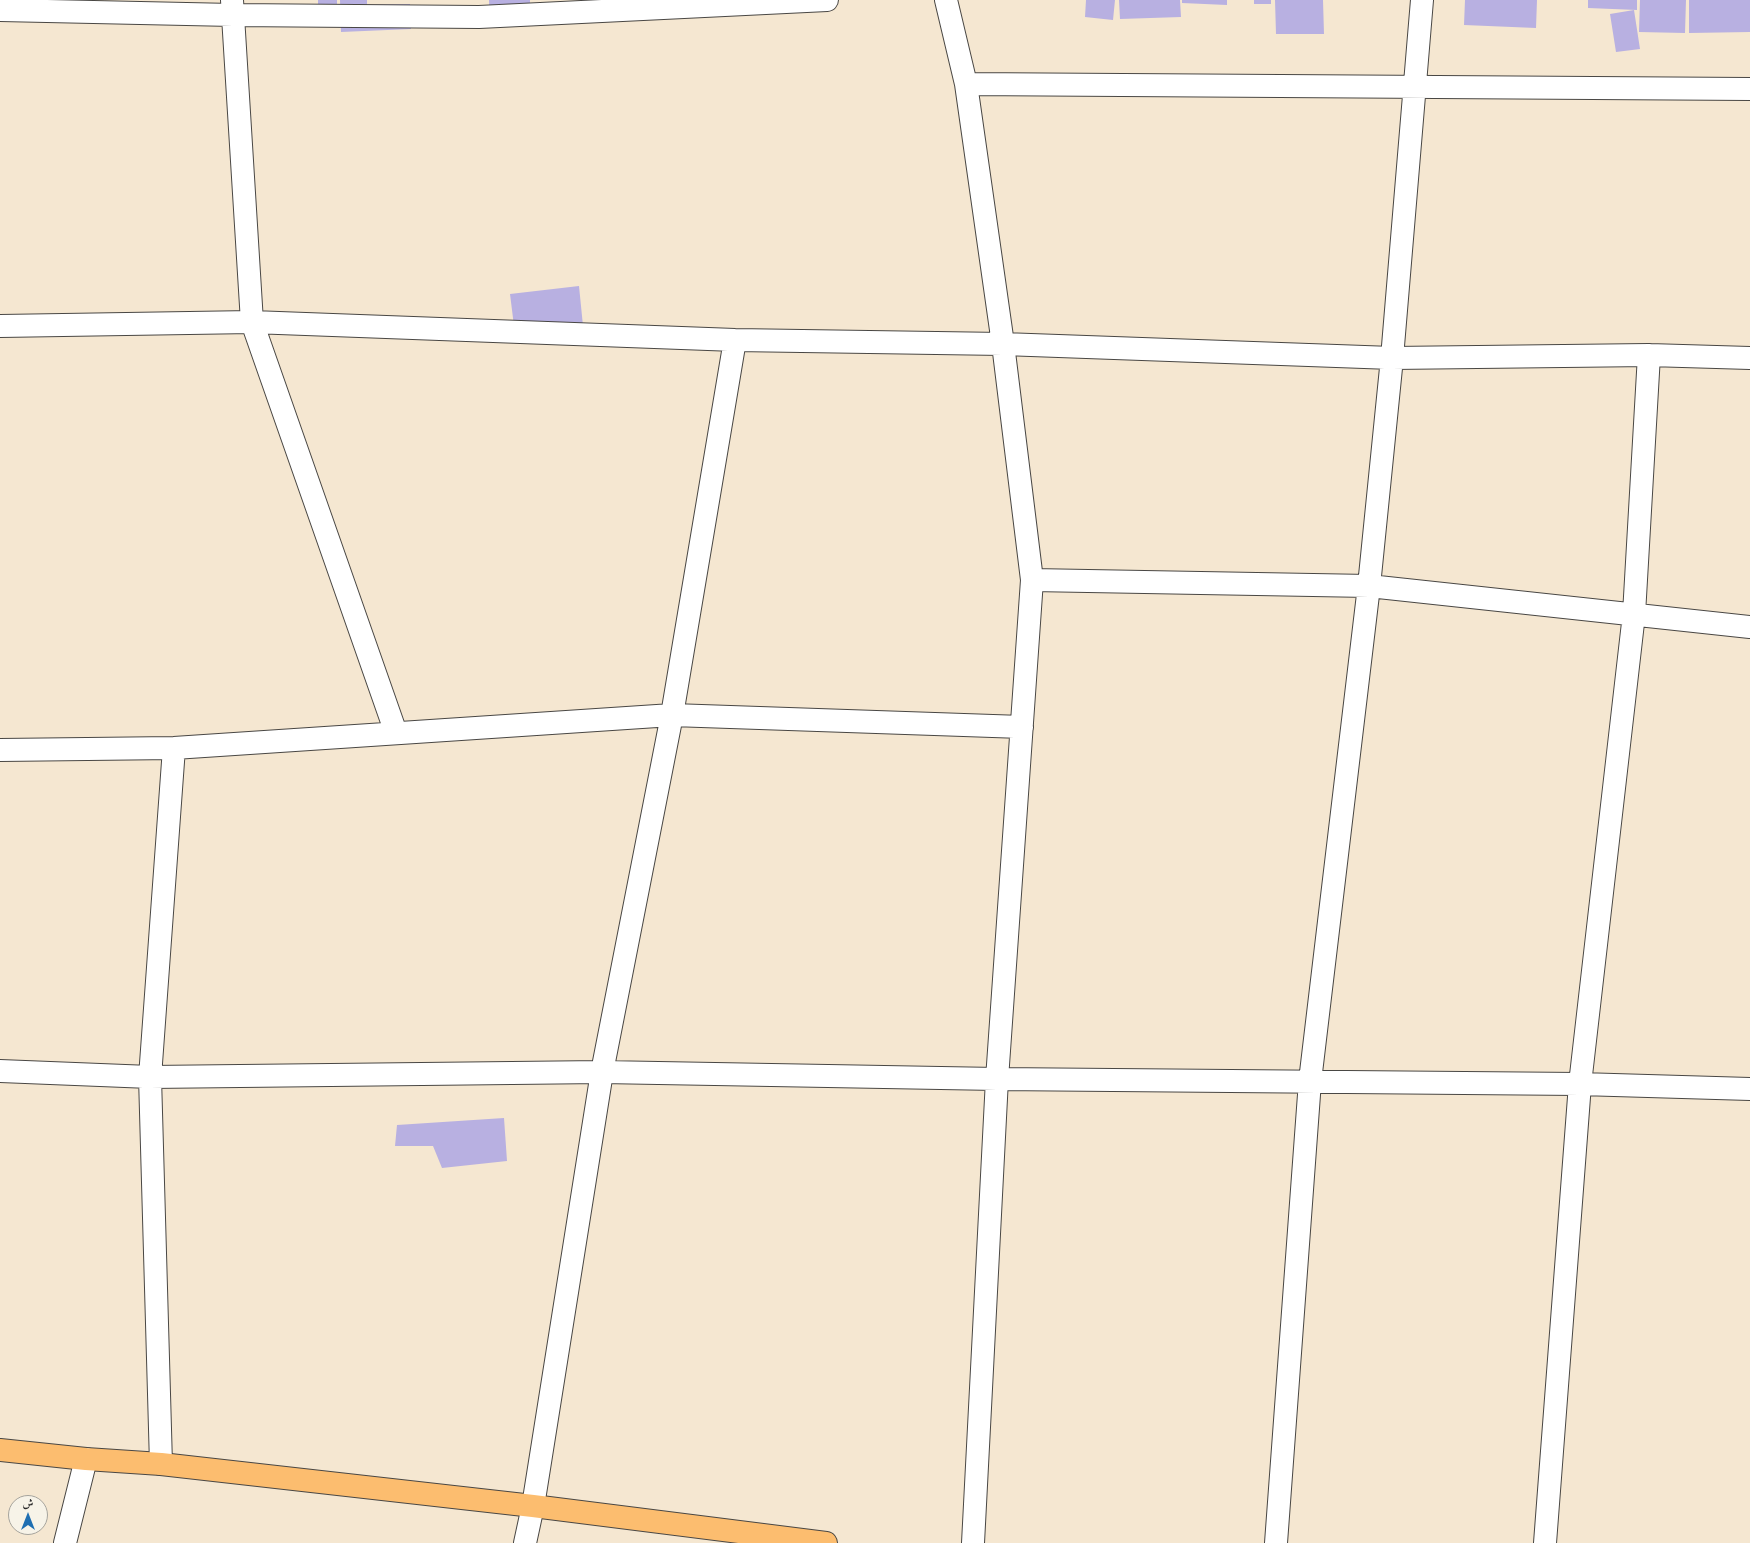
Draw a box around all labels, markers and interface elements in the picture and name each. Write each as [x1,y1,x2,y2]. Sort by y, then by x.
north arrow [8,1495,48,1535]
text: ش [23,1496,33,1512]

